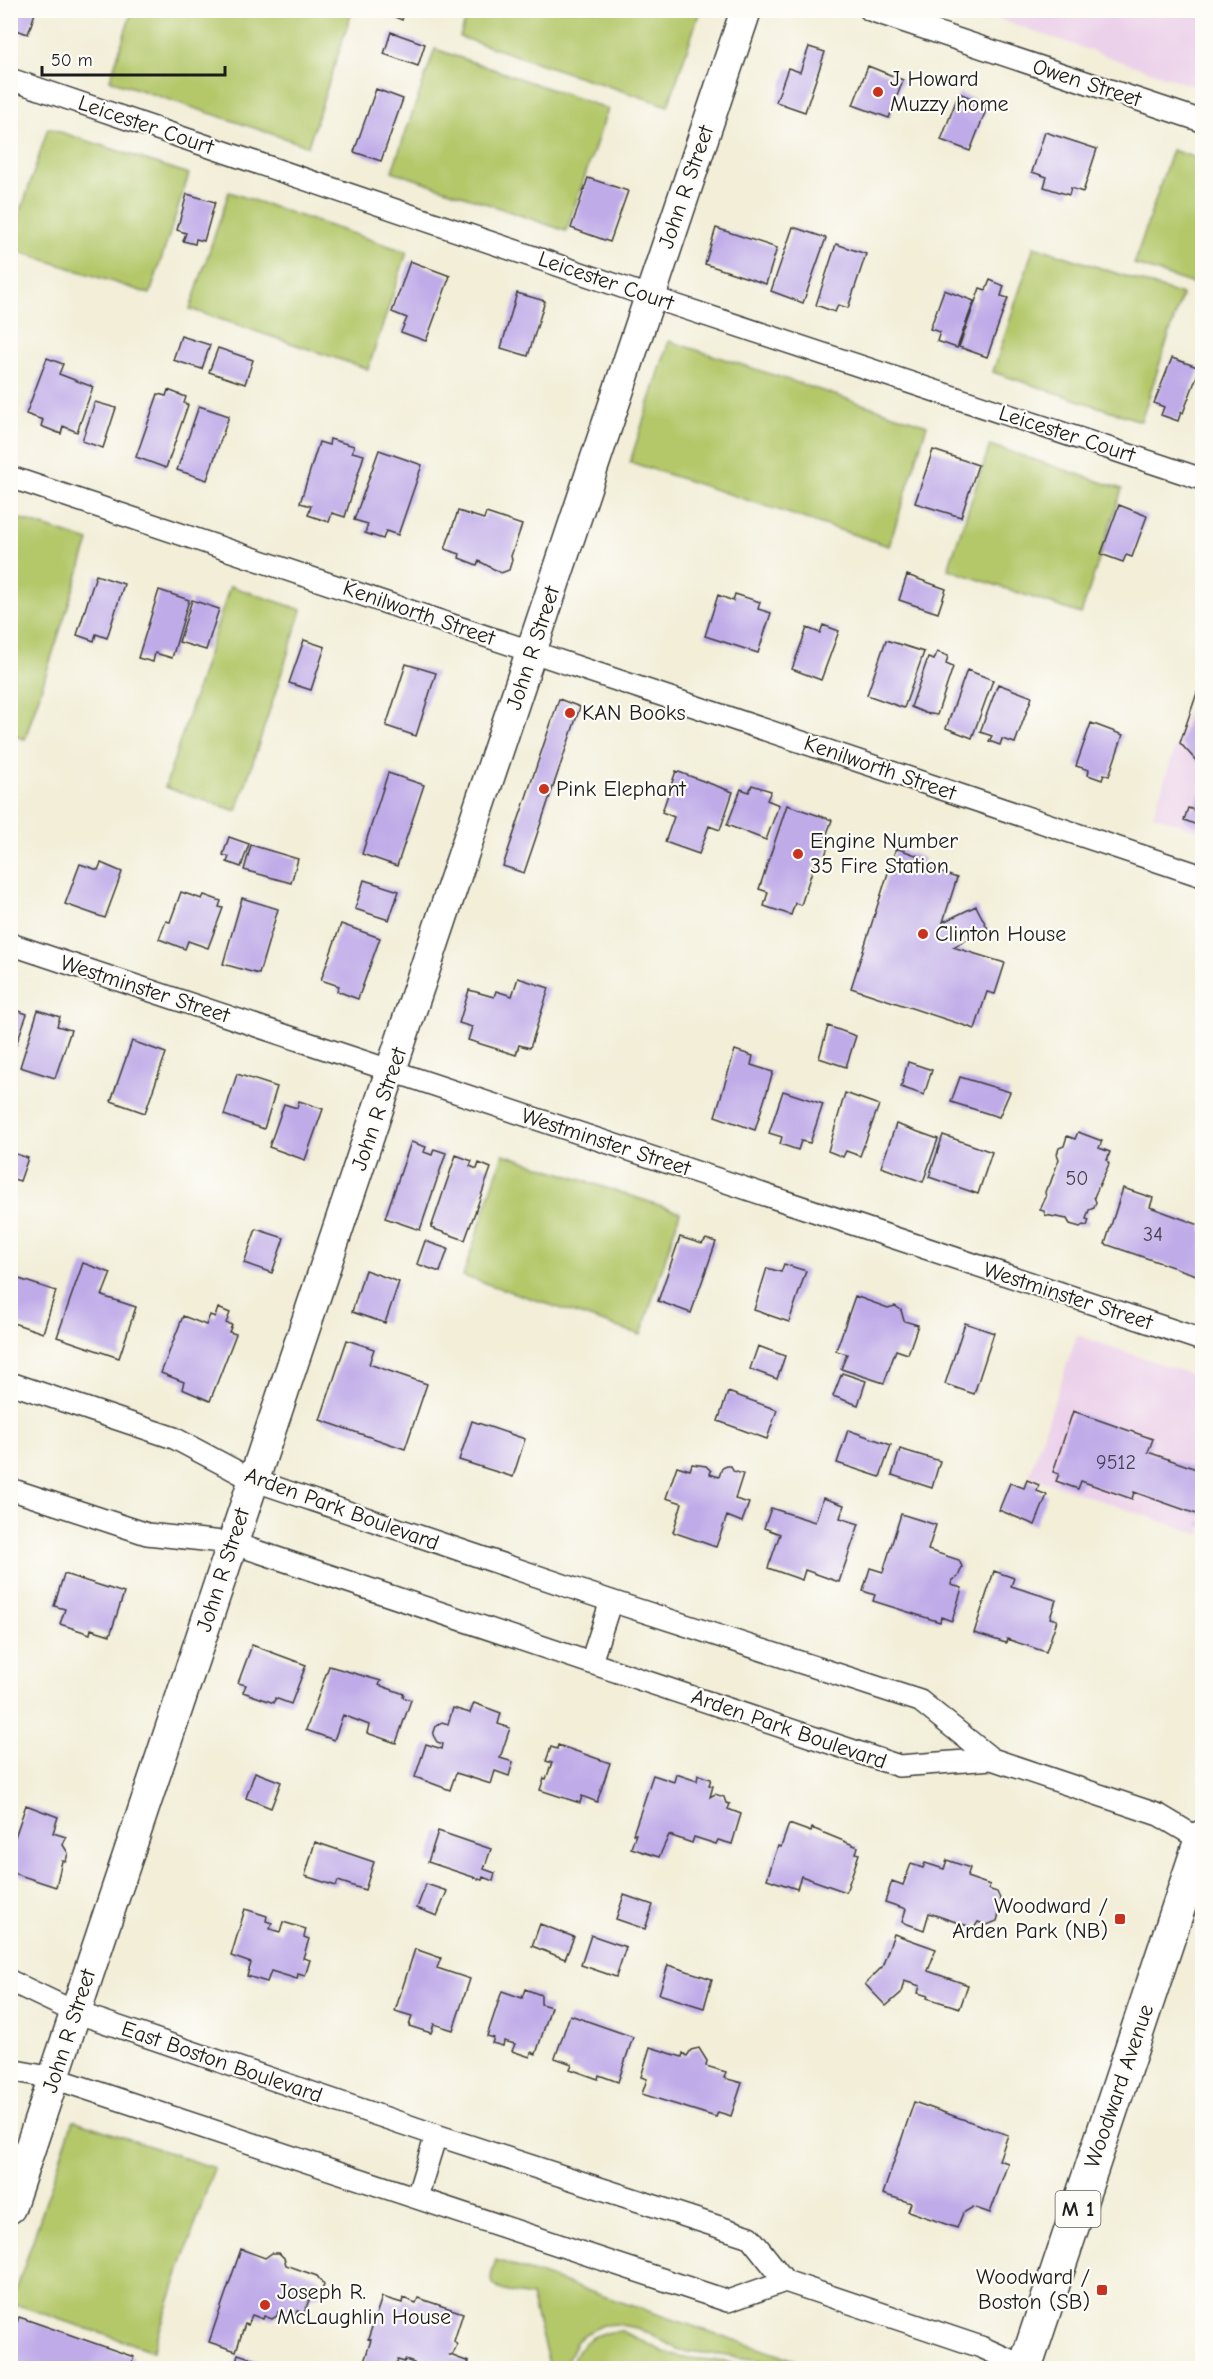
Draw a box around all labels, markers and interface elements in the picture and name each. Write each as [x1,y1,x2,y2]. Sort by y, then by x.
scale bar [42,39,225,77]
text: 50 m [51,50,93,71]
street label: Owen Street [1029,53,1145,113]
place label: J Howard Muzzy home [890,66,1009,117]
marker: J Howard Muzzy home [871,85,885,99]
street label: Leicester Court [75,90,218,161]
street label: John R Street [653,121,719,252]
street label: Leicester Court [535,246,678,317]
street label: Leicester Court [996,400,1139,468]
street label: Kenilworth Street [340,575,499,651]
street label: John R Street [501,582,565,713]
place label: KAN Books [582,700,686,726]
marker: KAN Books [563,706,577,720]
street label: Kenilworth Street [801,730,960,806]
place label: Pink Elephant [556,776,687,802]
marker: Pink Elephant [537,782,551,796]
place label: Engine Number 35 Fire Station [810,828,958,879]
marker: Engine Number 35 Fire Station [791,847,805,861]
place label: Clinton House [935,921,1066,947]
marker: Clinton House [916,927,930,941]
street label: Westminster Street [57,949,234,1029]
street label: John R Street [346,1043,412,1174]
street label: Westminster Street [518,1102,695,1182]
house number: 50 [1065,1167,1089,1190]
house number: 34 [1143,1223,1163,1246]
street label: Westminster Street [980,1256,1157,1336]
house number: 9512 [1096,1451,1136,1474]
street label: Arden Park Boulevard [241,1462,443,1556]
street label: John R Street [191,1504,255,1635]
street label: Arden Park Boulevard [688,1683,890,1775]
place label: Woodward / Arden Park (NB) [952,1893,1108,1944]
marker: Woodward / Arden Park (NB) [1113,1912,1127,1926]
street label: John R Street [37,1965,101,2096]
street label: Woodward Avenue [1079,2001,1159,2171]
street label: East Boston Boulevard [118,2015,326,2109]
road number: M 1 [1056,2191,1100,2227]
place label: Woodward / Boston (SB) [976,2264,1090,2315]
place label: Joseph R. McLaughlin House [277,2279,451,2330]
marker: Woodward / Boston (SB) [1095,2283,1109,2297]
marker: Joseph R. McLaughlin House [258,2298,272,2312]

